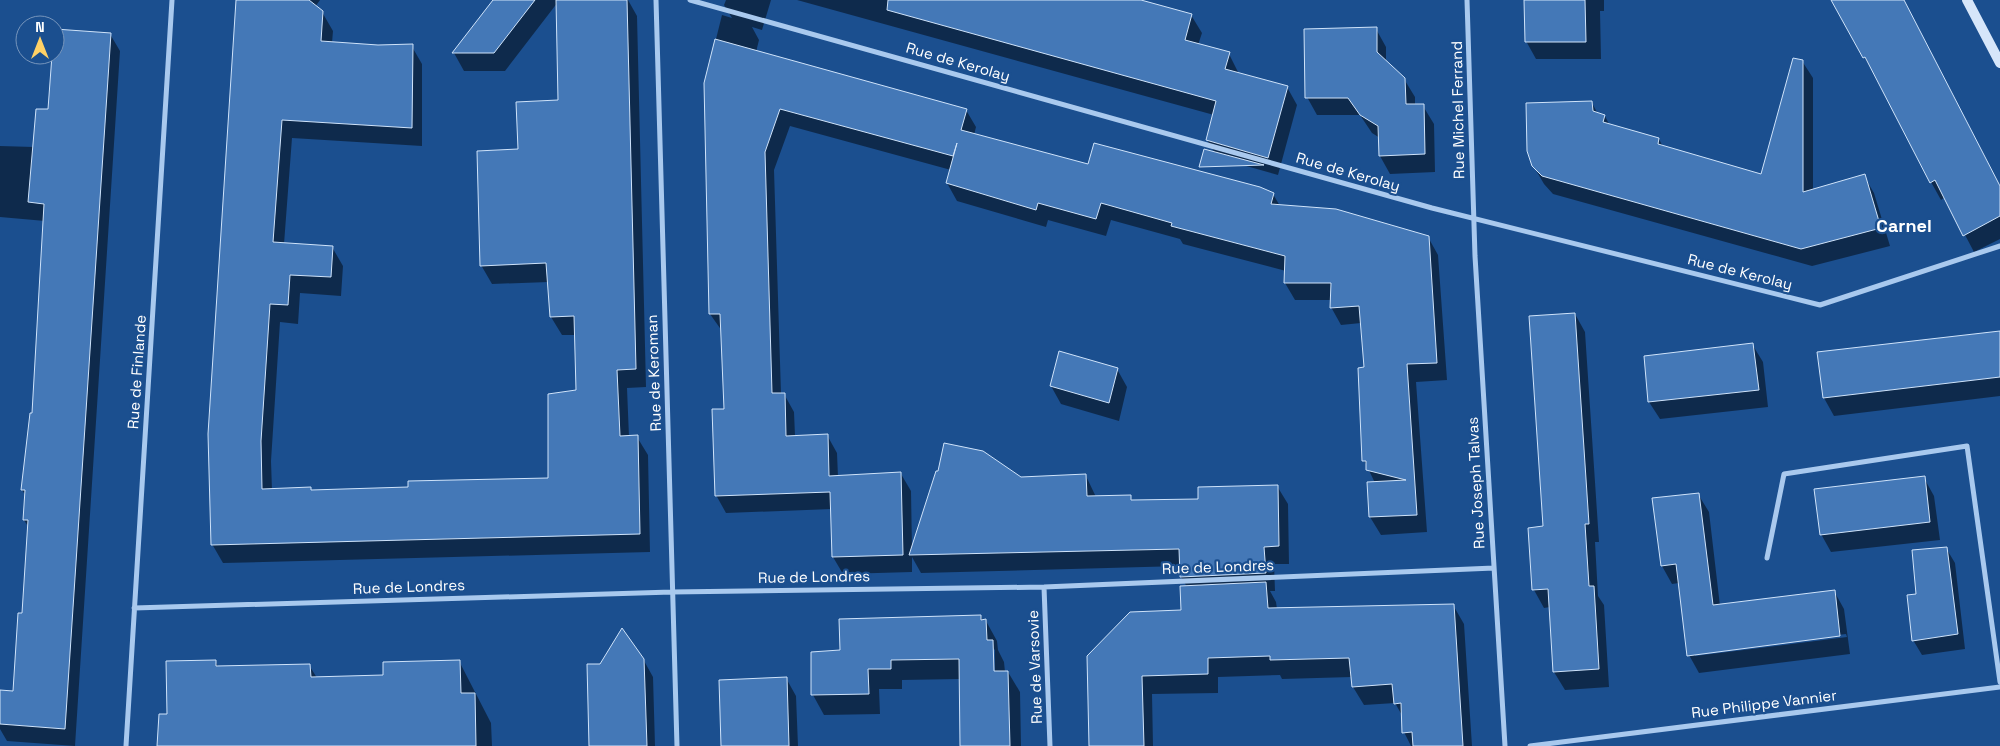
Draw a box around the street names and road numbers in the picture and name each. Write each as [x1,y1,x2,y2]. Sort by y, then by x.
street label: Rue de Kerolay [904,38,1012,85]
street label: Rue Michel Ferrand [1447,41,1468,179]
street label: Rue de Kerolay [1294,148,1402,195]
street label: Rue de Kerolay [1686,249,1795,294]
street label: Rue de Finlande [123,314,150,430]
street label: Rue de Keroman [642,314,665,432]
street label: Rue Joseph Talvas [1463,416,1488,550]
street label: Rue de Londres [1162,555,1274,578]
street label: Rue de Londres [758,566,870,587]
street label: Rue de Londres [353,575,465,598]
street label: Rue de Varsovie [1023,610,1046,724]
street label: Rue Philippe Vannier [1690,685,1838,722]

